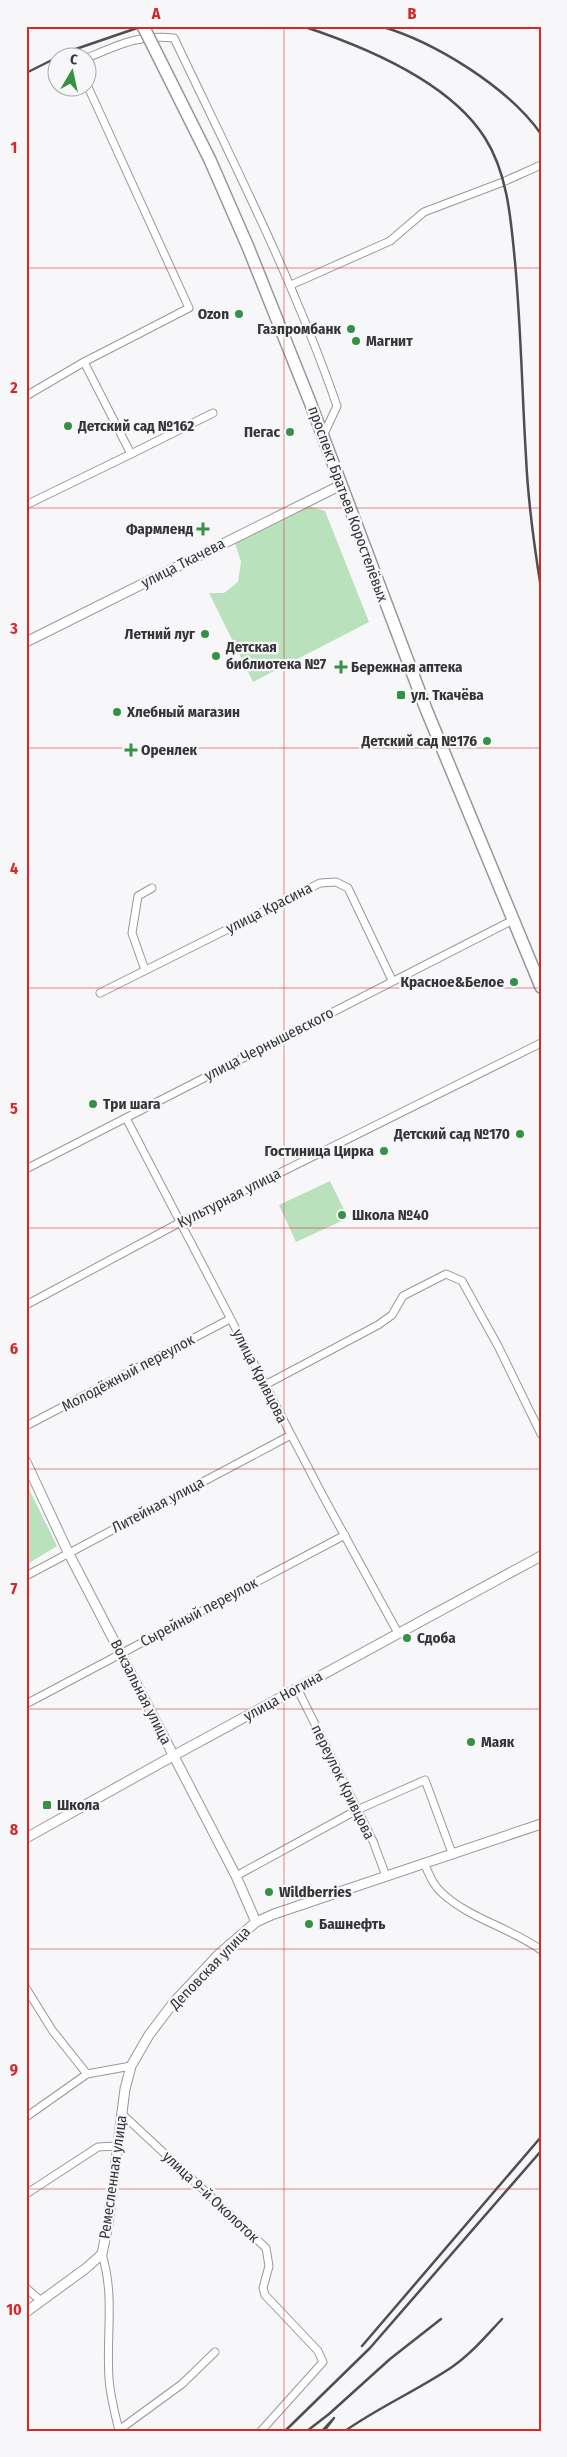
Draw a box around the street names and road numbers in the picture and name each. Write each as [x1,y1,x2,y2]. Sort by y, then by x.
street label: проспект Братьев Коростелёвых [304,404,392,605]
street label: улица Ткачева [138,534,228,592]
street label: улица Красина [223,879,315,937]
street label: улица Чернышевского [201,1004,337,1084]
street label: Культурная улица [174,1164,284,1232]
street label: улица Кривцова [229,1326,291,1426]
street label: Молодёжный переулок [59,1330,197,1416]
street label: Литейная улица [109,1473,207,1537]
street label: Сырейный переулок [137,1573,261,1651]
street label: Вокзальная улица [107,1636,175,1748]
street label: улица Ногина [240,1667,326,1725]
street label: переулок Кривцова [307,1722,379,1842]
street label: Деповская улица [165,1923,254,2014]
street label: Ремесленная улица [95,2114,131,2240]
street label: улица 9-й Околоток [159,2148,263,2246]

